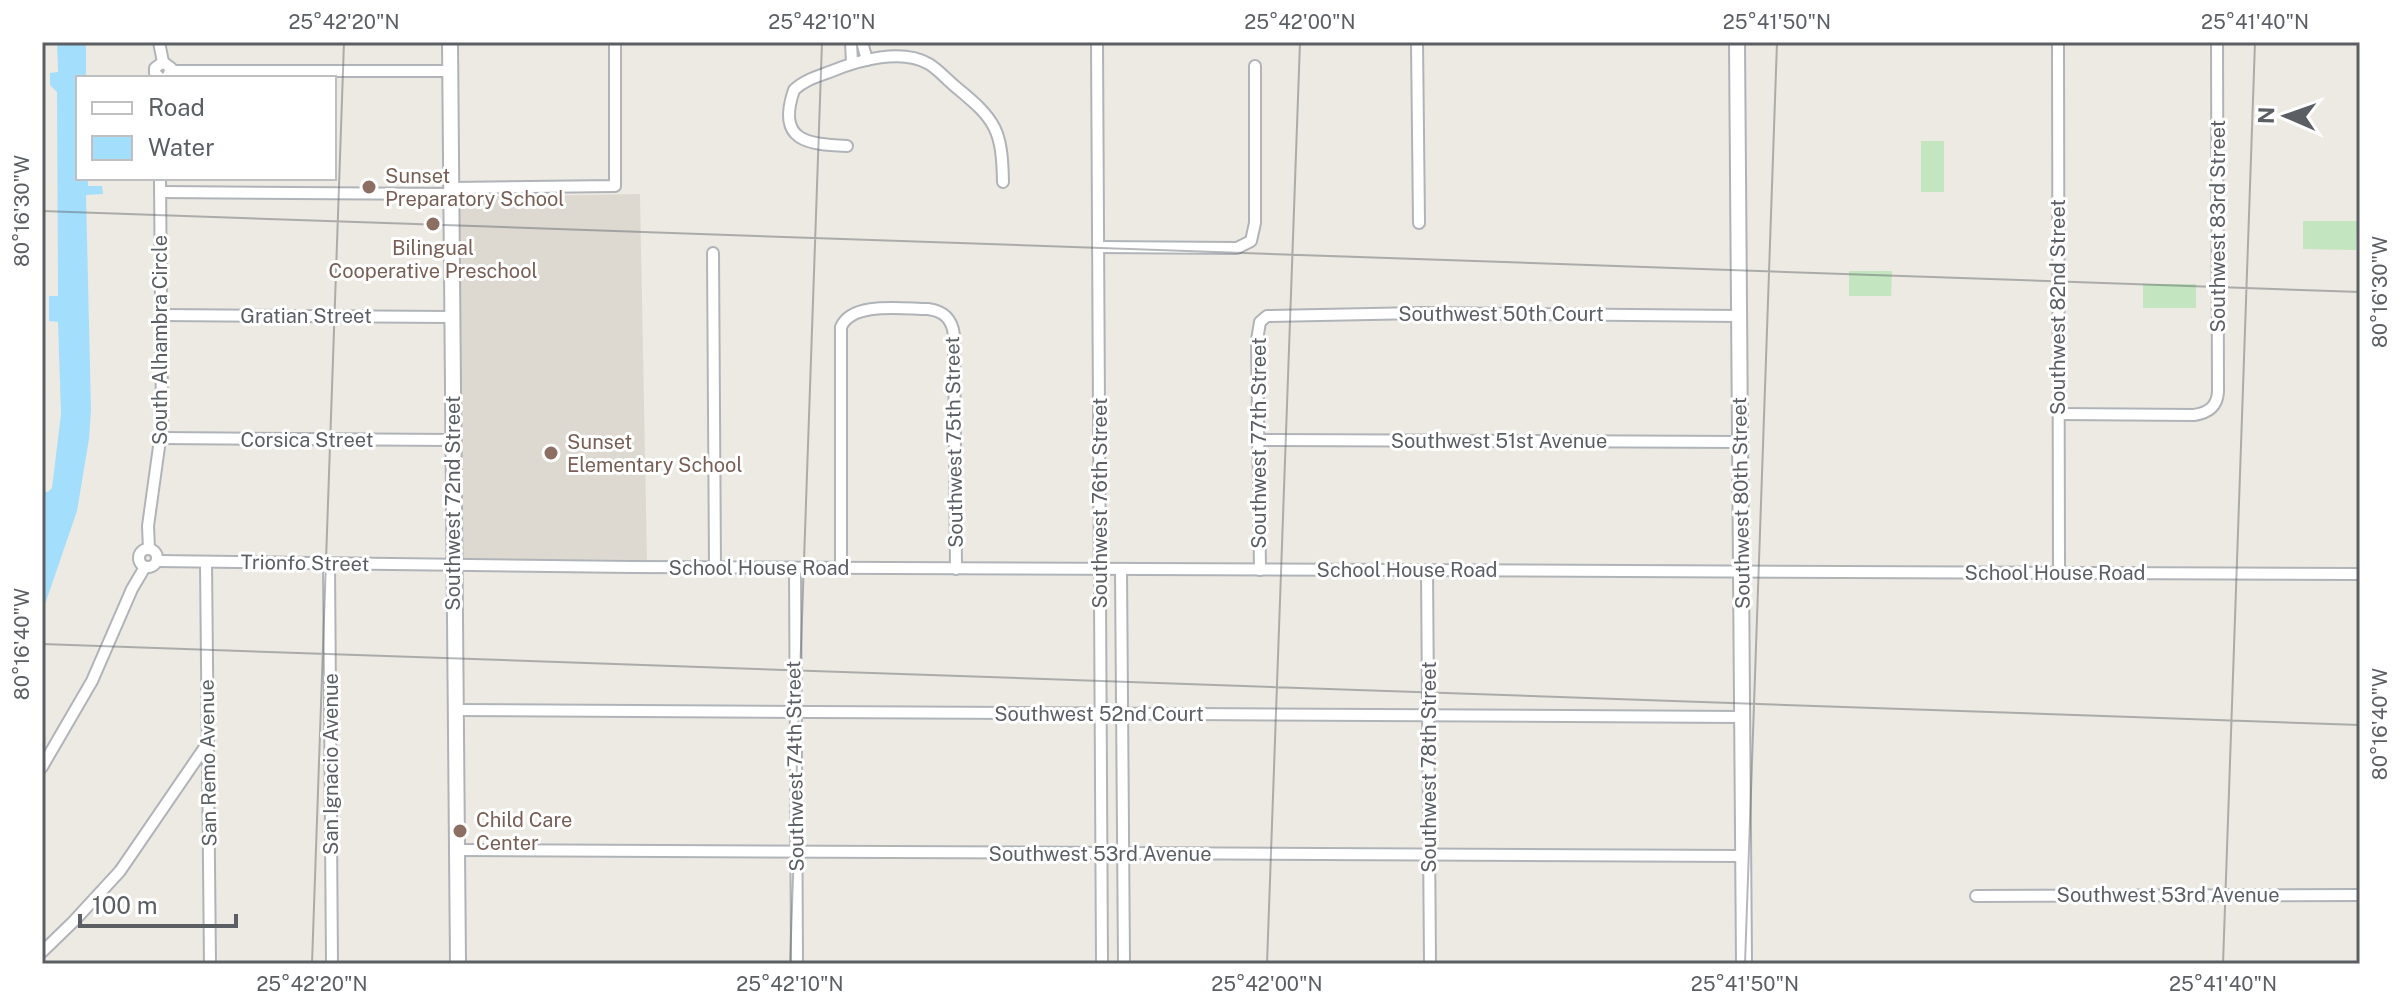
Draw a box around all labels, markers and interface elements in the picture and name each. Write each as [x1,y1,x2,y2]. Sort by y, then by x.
text: 25°42'20"N [288,10,400,34]
text: 25°42'10"N [768,10,876,34]
text: 25°42'00"N [1244,10,1356,34]
text: 25°41'50"N [1723,10,1831,34]
text: 25°41'40"N [2201,10,2309,34]
legend [76,76,336,180]
north arrow [2246,76,2326,156]
text: Road [148,93,205,121]
text: N [2253,106,2279,124]
street label: Southwest 83rd Street [2206,120,2230,332]
text: Water [148,133,215,161]
text: 80°16'30"W [10,155,34,267]
place label: Sunset Preparatory School [385,164,564,211]
marker: Sunset Preparatory School [360,178,378,196]
street label: Southwest 82nd Street [2046,199,2070,415]
marker: Bilingual Cooperative Preschool [424,215,442,233]
street label: South Alhambra Circle [148,235,172,445]
place label: Bilingual Cooperative Preschool [328,236,538,283]
text: 80°16'30"W [2368,236,2392,348]
street label: Southwest 50th Court [1398,302,1604,326]
street label: Gratian Street [240,304,372,328]
street label: Southwest 75th Street [940,336,968,548]
street label: Southwest 77th Street [1247,337,1271,549]
street label: Southwest 72nd Street [441,395,465,611]
street label: Southwest 76th Street [1088,397,1112,609]
street label: Southwest 80th Street [1727,397,1755,609]
street label: Corsica Street [241,428,373,452]
street label: Southwest 51st Avenue [1391,429,1607,453]
place label: Sunset Elementary School [567,430,742,477]
marker: Sunset Elementary School [542,444,560,462]
street label: Trionfo Street [240,550,370,576]
street label: School House Road [669,556,849,580]
street label: School House Road [1317,558,1497,582]
street label: School House Road [1965,561,2145,585]
text: 80°16'40"W [10,588,34,700]
street label: Southwest 74th Street [781,660,809,872]
street label: Southwest 78th Street [1417,661,1441,873]
text: 80°16'40"W [2368,668,2392,780]
street label: San Ignacio Avenue [319,673,343,855]
street label: San Remo Avenue [195,679,221,847]
street label: Southwest 52nd Court [994,702,1204,726]
place label: Child Care Center [476,808,572,855]
marker: Child Care Center [451,822,469,840]
street label: Southwest 53rd Avenue [989,842,1212,866]
scale bar [80,878,236,928]
street label: Southwest 53rd Avenue [2057,883,2280,907]
text: 100 m [92,891,158,919]
text: 25°42'20"N [256,972,368,996]
text: 25°42'10"N [736,972,844,996]
text: 25°42'00"N [1211,972,1323,996]
text: 25°41'50"N [1691,972,1799,996]
text: 25°41'40"N [2169,972,2277,996]

